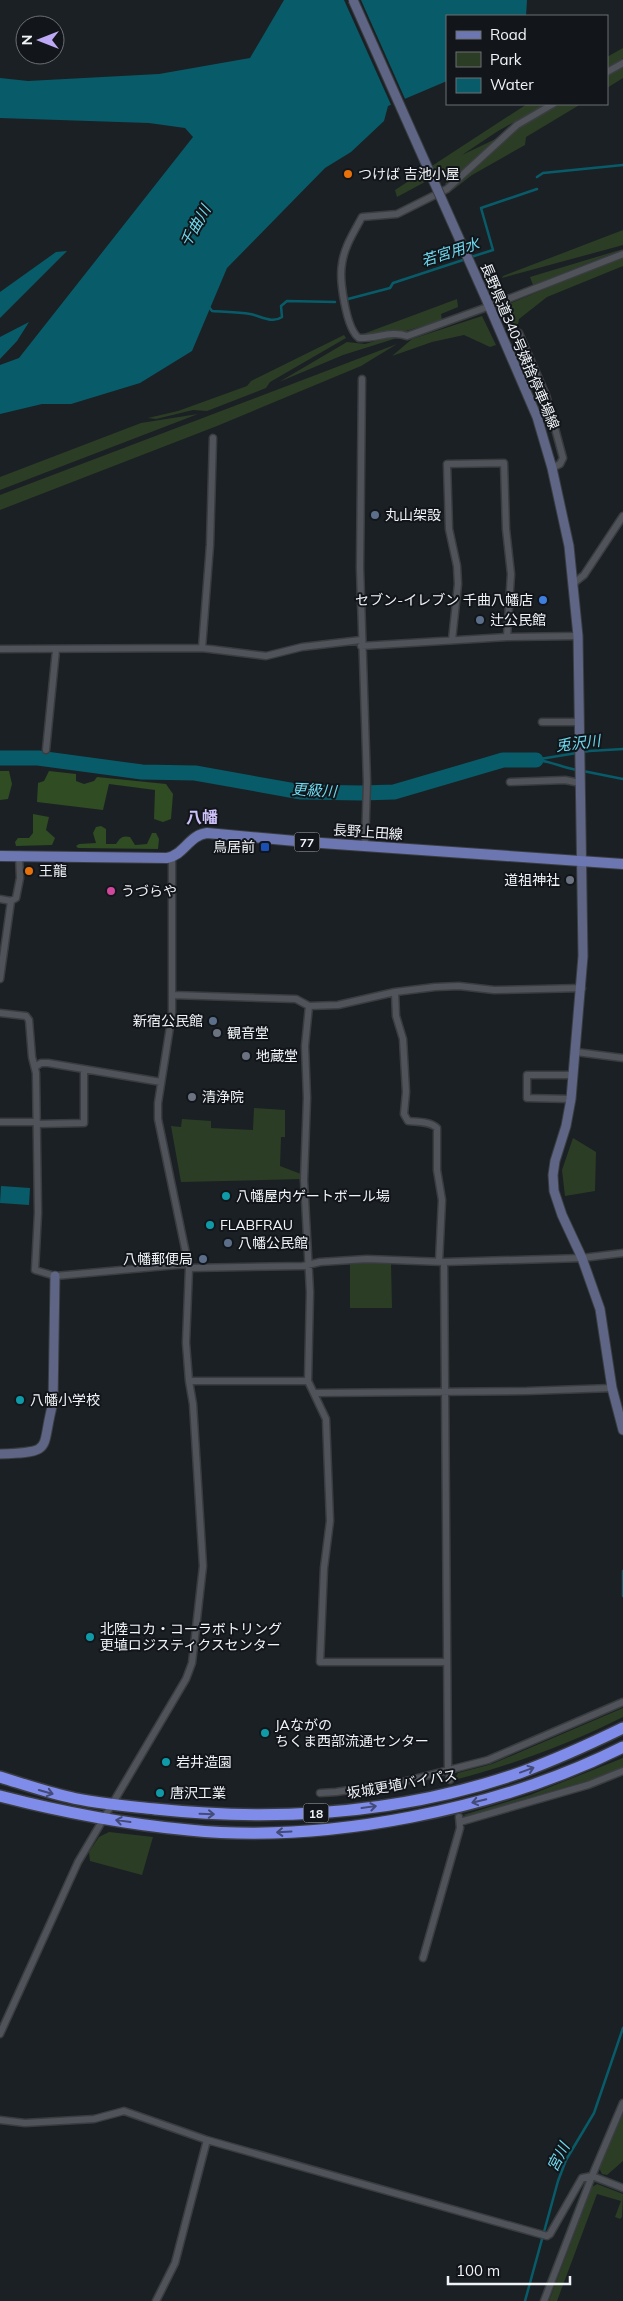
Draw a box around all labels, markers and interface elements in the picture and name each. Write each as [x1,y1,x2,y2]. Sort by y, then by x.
north arrow [15,15,65,65]
legend [446,15,608,105]
text: Road [490,25,527,44]
text: N [18,35,36,45]
text: Park [490,50,522,69]
text: Water [490,75,534,94]
place label: つけば 吉池小屋 [358,165,460,183]
marker: つけば 吉池小屋 [342,168,354,180]
water label: 千曲川 [176,200,215,250]
water label: 若宮用水 [419,233,483,270]
street label: 長野県道340号姨捨停車場線 [477,260,563,432]
place label: 丸山架設 [385,506,441,524]
marker: 丸山架設 [369,509,381,521]
place label: セブン-イレブン 千曲八幡店 [355,591,533,609]
marker: セブン-イレブン 千曲八幡店 [537,594,549,606]
place label: 辻公民館 [490,611,546,629]
marker: 辻公民館 [474,614,486,626]
water label: 兎沢川 [555,731,603,755]
water label: 更級川 [291,779,339,801]
district label: 八幡 [186,807,218,827]
street label: 長野上田線 [332,821,404,843]
road number: 77 [294,832,320,852]
place label: 鳥居前 [213,838,255,856]
marker: 鳥居前 [259,841,271,853]
place label: 王龍 [39,862,67,880]
marker: 王龍 [23,865,35,877]
place label: 道祖神社 [504,871,560,889]
marker: 道祖神社 [564,874,576,886]
place label: うづらや [121,882,177,900]
marker: うづらや [105,885,117,897]
place label: 新宿公民館 [133,1012,203,1030]
marker: 新宿公民館 [207,1015,219,1027]
place label: 観音堂 [227,1024,269,1042]
marker: 観音堂 [211,1027,223,1039]
place label: 地蔵堂 [256,1047,298,1065]
marker: 地蔵堂 [240,1050,252,1062]
place label: 清浄院 [202,1088,244,1106]
marker: 清浄院 [186,1091,198,1103]
place label: 八幡屋内ゲートボール場 [236,1187,390,1205]
marker: 八幡屋内ゲートボール場 [220,1190,232,1202]
place label: FLABFRAU [220,1216,293,1234]
marker: FLABFRAU [204,1219,216,1231]
place label: 八幡公民館 [238,1234,308,1252]
marker: 八幡公民館 [222,1237,234,1249]
place label: 八幡郵便局 [123,1250,193,1268]
marker: 八幡郵便局 [197,1253,209,1265]
place label: 八幡小学校 [30,1391,100,1409]
marker: 八幡小学校 [14,1394,26,1406]
place label: 北陸コカ・コーラボトリング 更埴ロジスティクスセンター [100,1620,282,1654]
marker: 北陸コカ・コーラボトリング 更埴ロジスティクスセンター [84,1631,96,1643]
place label: JAながの ちくま西部流通センター [275,1716,429,1750]
marker: JAながの ちくま西部流通センター [259,1727,271,1739]
place label: 岩井造園 [176,1753,232,1771]
marker: 岩井造園 [160,1756,172,1768]
one-way arrow [519,1764,534,1774]
street label: 坂城更埴バイパス [345,1765,459,1803]
place label: 唐沢工業 [170,1784,226,1802]
one-way arrow [38,1787,54,1797]
marker: 唐沢工業 [154,1787,166,1799]
one-way arrow [472,1797,488,1806]
one-way arrow [361,1802,377,1812]
road number: 18 [304,1804,328,1822]
one-way arrow [199,1809,215,1818]
one-way arrow [115,1816,131,1826]
one-way arrow [277,1827,293,1836]
water label: 宮川 [543,2138,574,2175]
scale bar [448,2254,570,2286]
text: 100 m [456,2261,500,2280]

